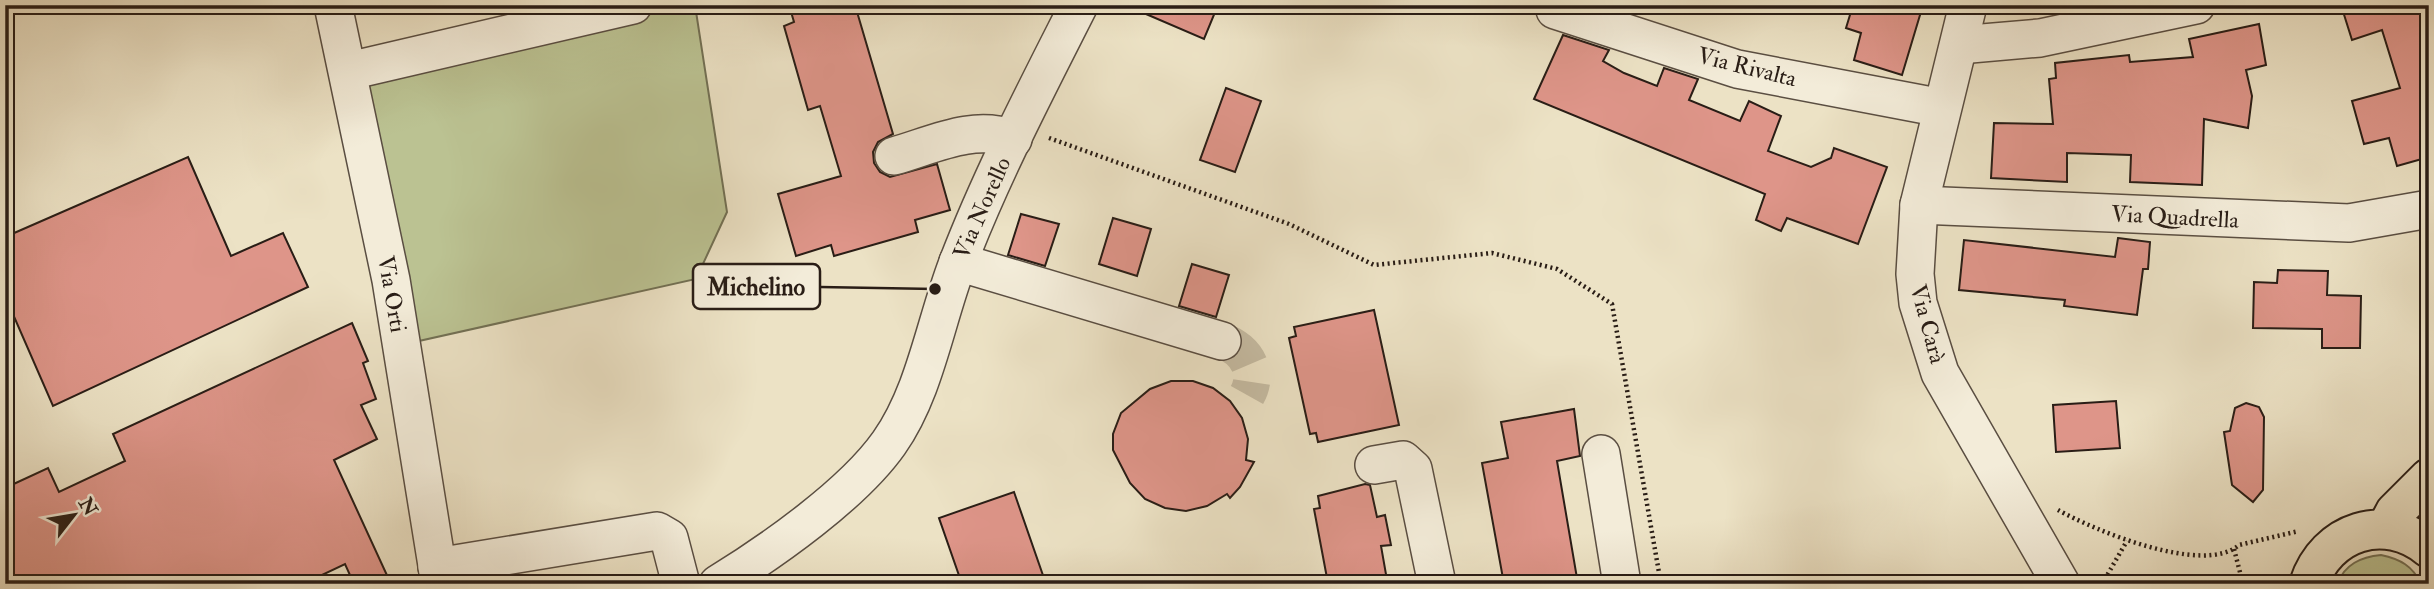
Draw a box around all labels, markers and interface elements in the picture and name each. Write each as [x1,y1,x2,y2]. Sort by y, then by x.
street label: Via Rivalta [1694,41,1800,93]
street label: Via Norello [947,152,1017,264]
street label: Via Quadrella [2110,199,2240,235]
street label: Via Orti [371,253,413,335]
callout: Michelino [693,264,820,309]
text: Michelino [706,272,806,303]
street label: Via Carà [1904,281,1953,367]
north arrow [38,480,108,550]
text: N [73,492,103,521]

